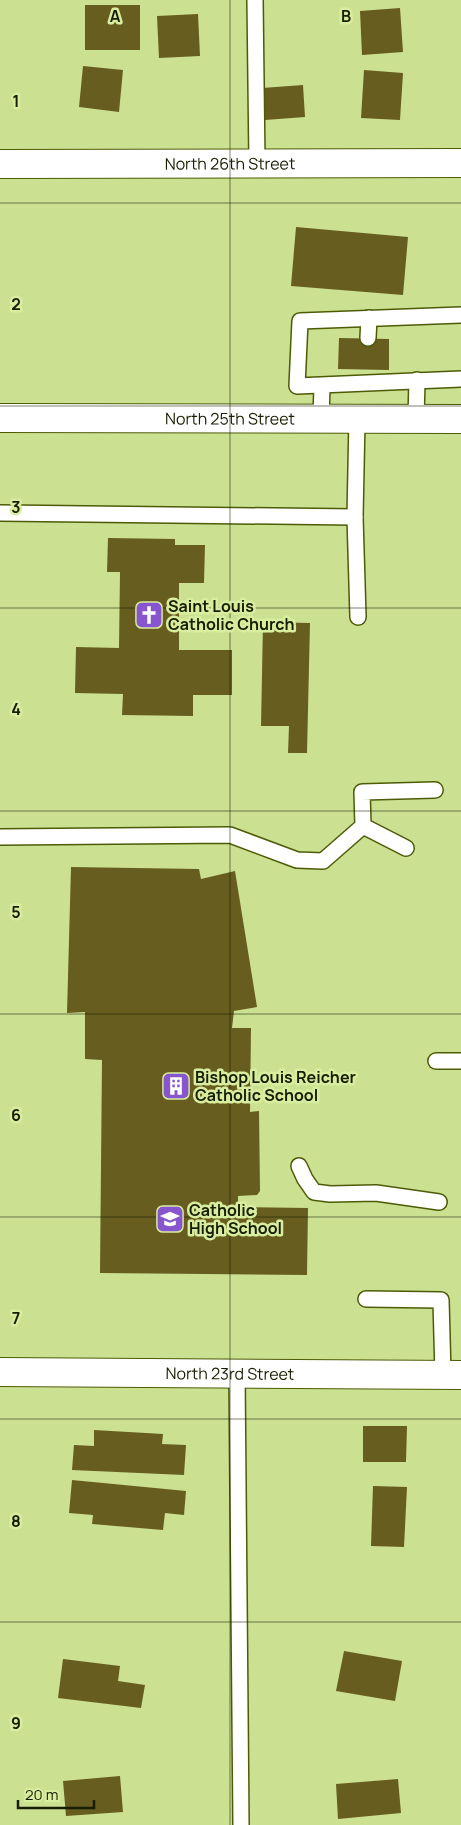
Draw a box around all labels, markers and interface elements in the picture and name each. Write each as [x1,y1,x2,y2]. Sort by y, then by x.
text: A [110,5,121,27]
text: B [341,5,351,27]
text: 1 [12,90,20,112]
street label: North 26th Street [165,152,295,175]
text: 2 [11,293,21,315]
street label: North 25th Street [165,407,295,430]
text: 3 [11,496,21,518]
place label: Saint Louis Catholic Church [168,595,295,635]
church icon: Saint Louis Catholic Church [134,600,164,630]
text: 4 [11,698,21,720]
text: 5 [11,901,21,923]
place label: Bishop Louis Reicher Catholic School [195,1066,356,1106]
building icon: Bishop Louis Reicher Catholic School [161,1071,191,1101]
text: 6 [11,1104,21,1126]
place label: Catholic High School [189,1199,282,1239]
school or university icon: Catholic High School [155,1204,185,1234]
text: 7 [12,1307,20,1329]
street label: North 23rd Street [166,1362,294,1385]
text: 8 [11,1510,21,1532]
text: 9 [11,1712,21,1734]
scale bar [18,1778,94,1810]
text: 20 m [25,1784,58,1805]

